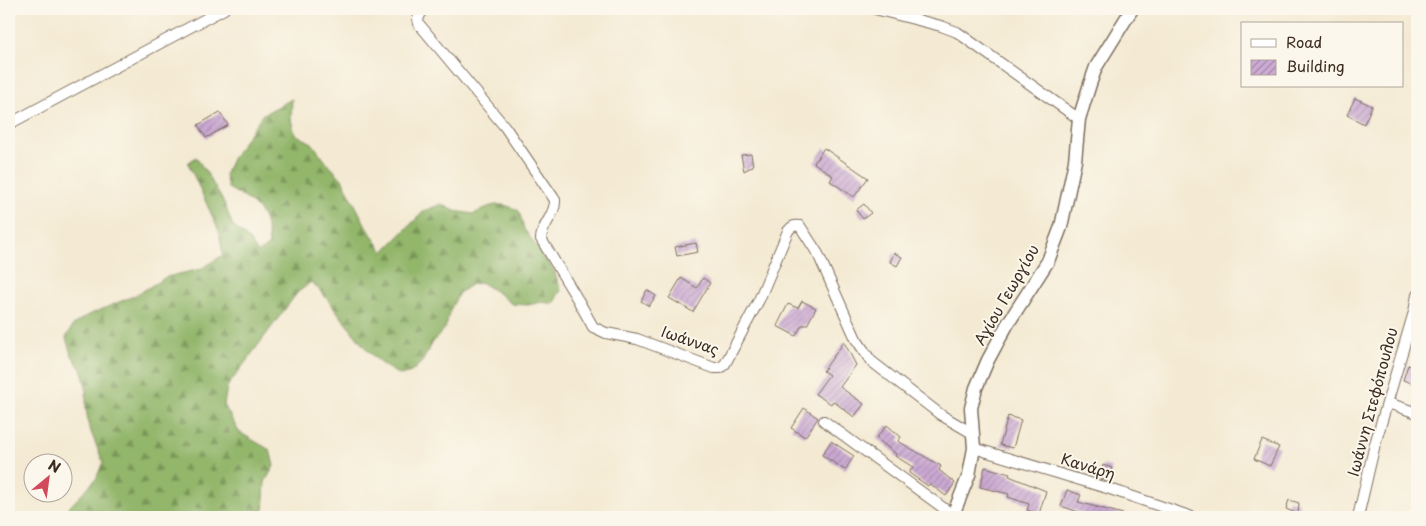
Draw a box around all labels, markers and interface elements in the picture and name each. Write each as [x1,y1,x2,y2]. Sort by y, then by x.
legend [1241,22,1404,88]
text: Road [1286,30,1322,53]
text: Building [1286,54,1345,77]
street label: Αγίου Γεωργίου [967,240,1044,349]
street label: Ιωάννας [658,319,723,360]
street label: Ιωάννη Στεφόπουλου [1341,325,1403,479]
street label: Κανάρη [1058,446,1119,485]
north arrow [22,454,72,504]
text: N [45,454,64,478]

